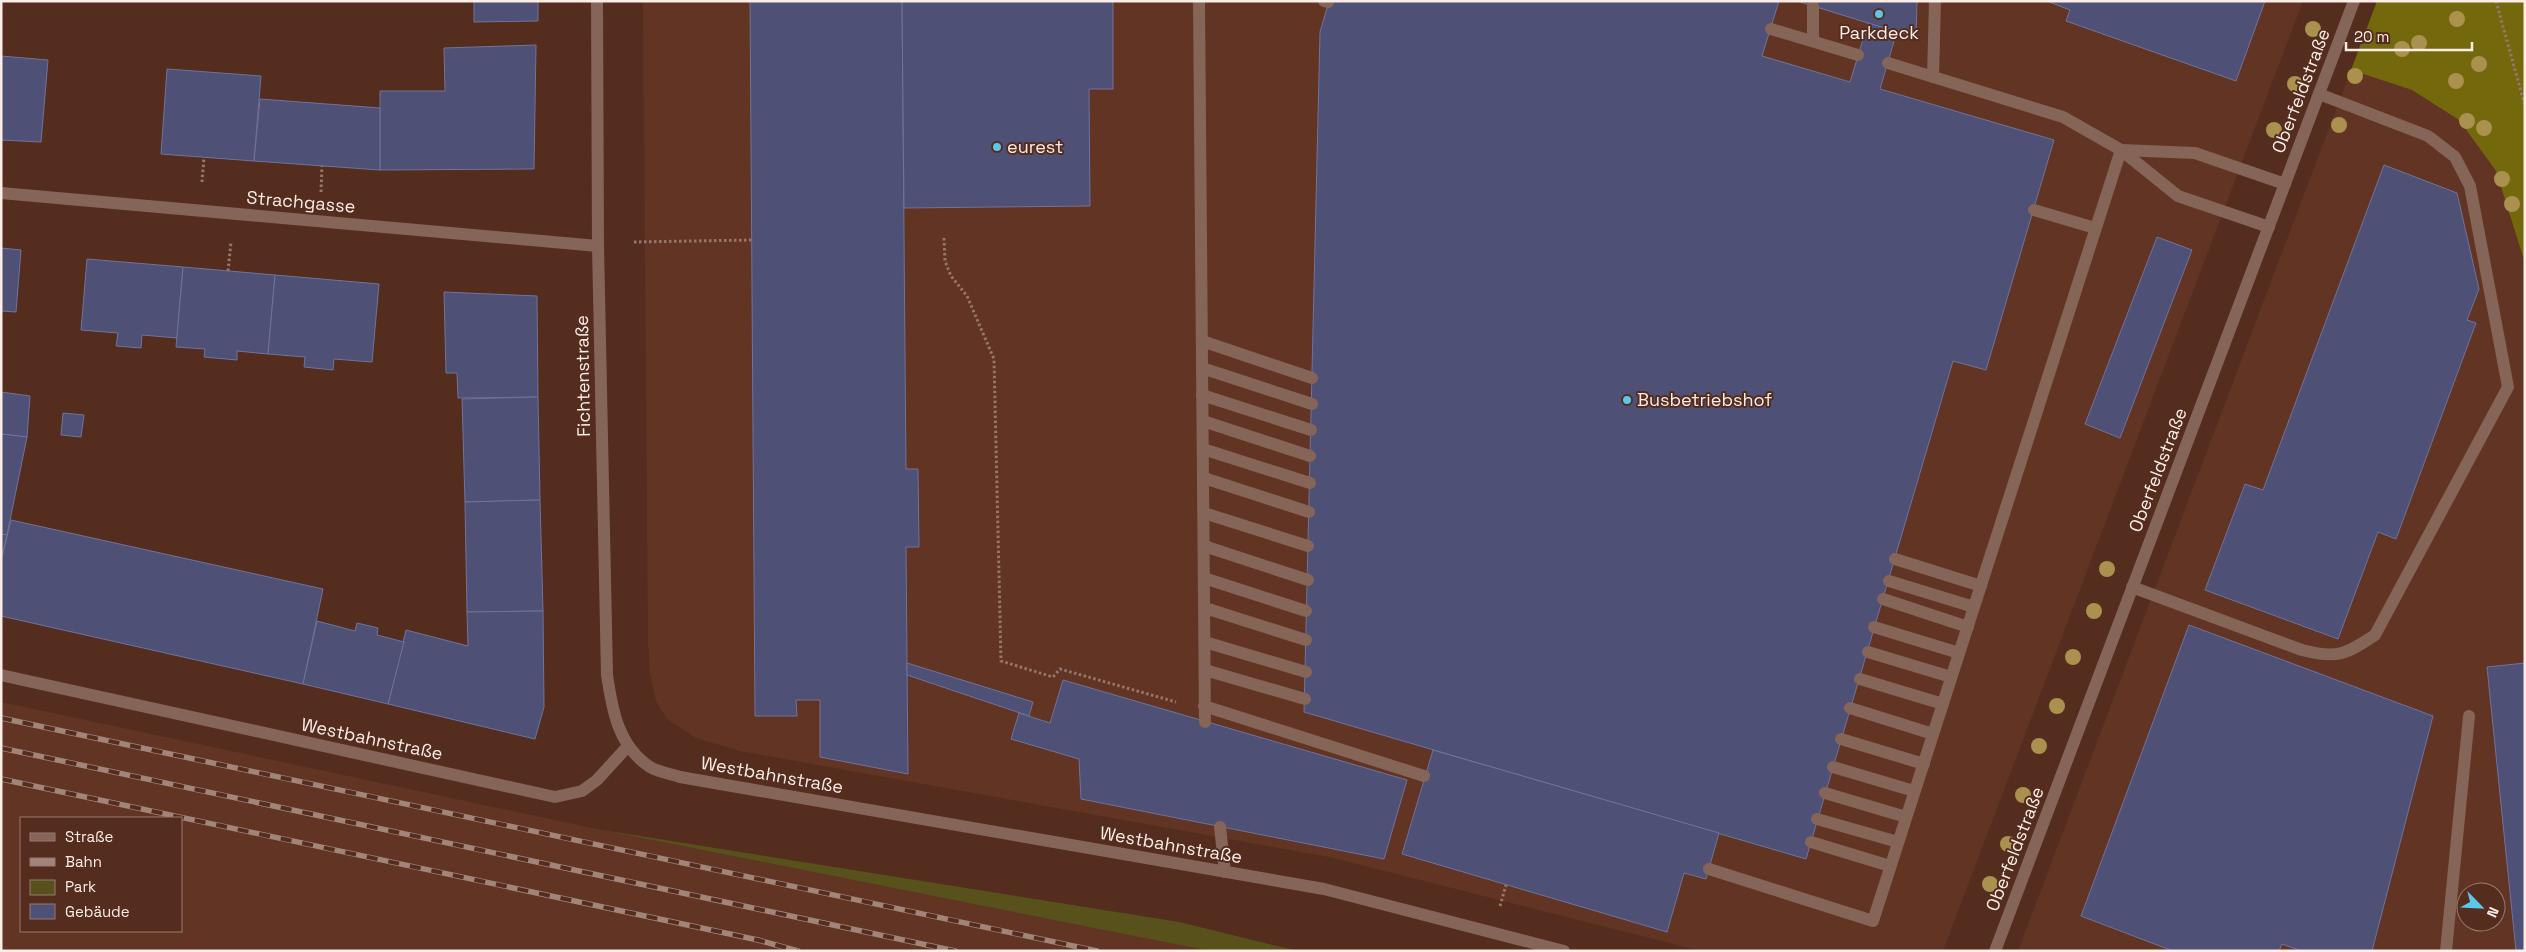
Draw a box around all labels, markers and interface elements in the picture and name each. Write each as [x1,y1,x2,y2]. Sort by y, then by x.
marker: Parkdeck [1873,8,1885,20]
scale bar [2346,20,2472,52]
place label: Parkdeck [1839,21,1919,44]
street label: Oberfeldstraße [2266,25,2335,156]
text: 20 m [2354,27,2389,46]
place label: eurest [1007,135,1063,158]
marker: eurest [991,141,1003,153]
street label: Strachgasse [246,185,356,218]
street label: Fichtenstraße [570,315,595,437]
place label: Busbetriebshof [1637,388,1772,411]
marker: Busbetriebshof [1621,394,1633,406]
street label: Oberfeldstraße [2123,404,2192,535]
street label: Westbahnstraße [299,712,445,765]
street label: Westbahnstraße [699,751,845,798]
street label: Oberfeldstraße [1980,783,2049,914]
legend [20,817,182,932]
street label: Westbahnstraße [1098,821,1244,868]
text: Straße [65,827,114,846]
text: Bahn [65,852,102,871]
text: Park [65,877,96,896]
north arrow [2456,882,2506,932]
text: Gebäude [65,902,130,921]
text: N [2483,904,2503,920]

